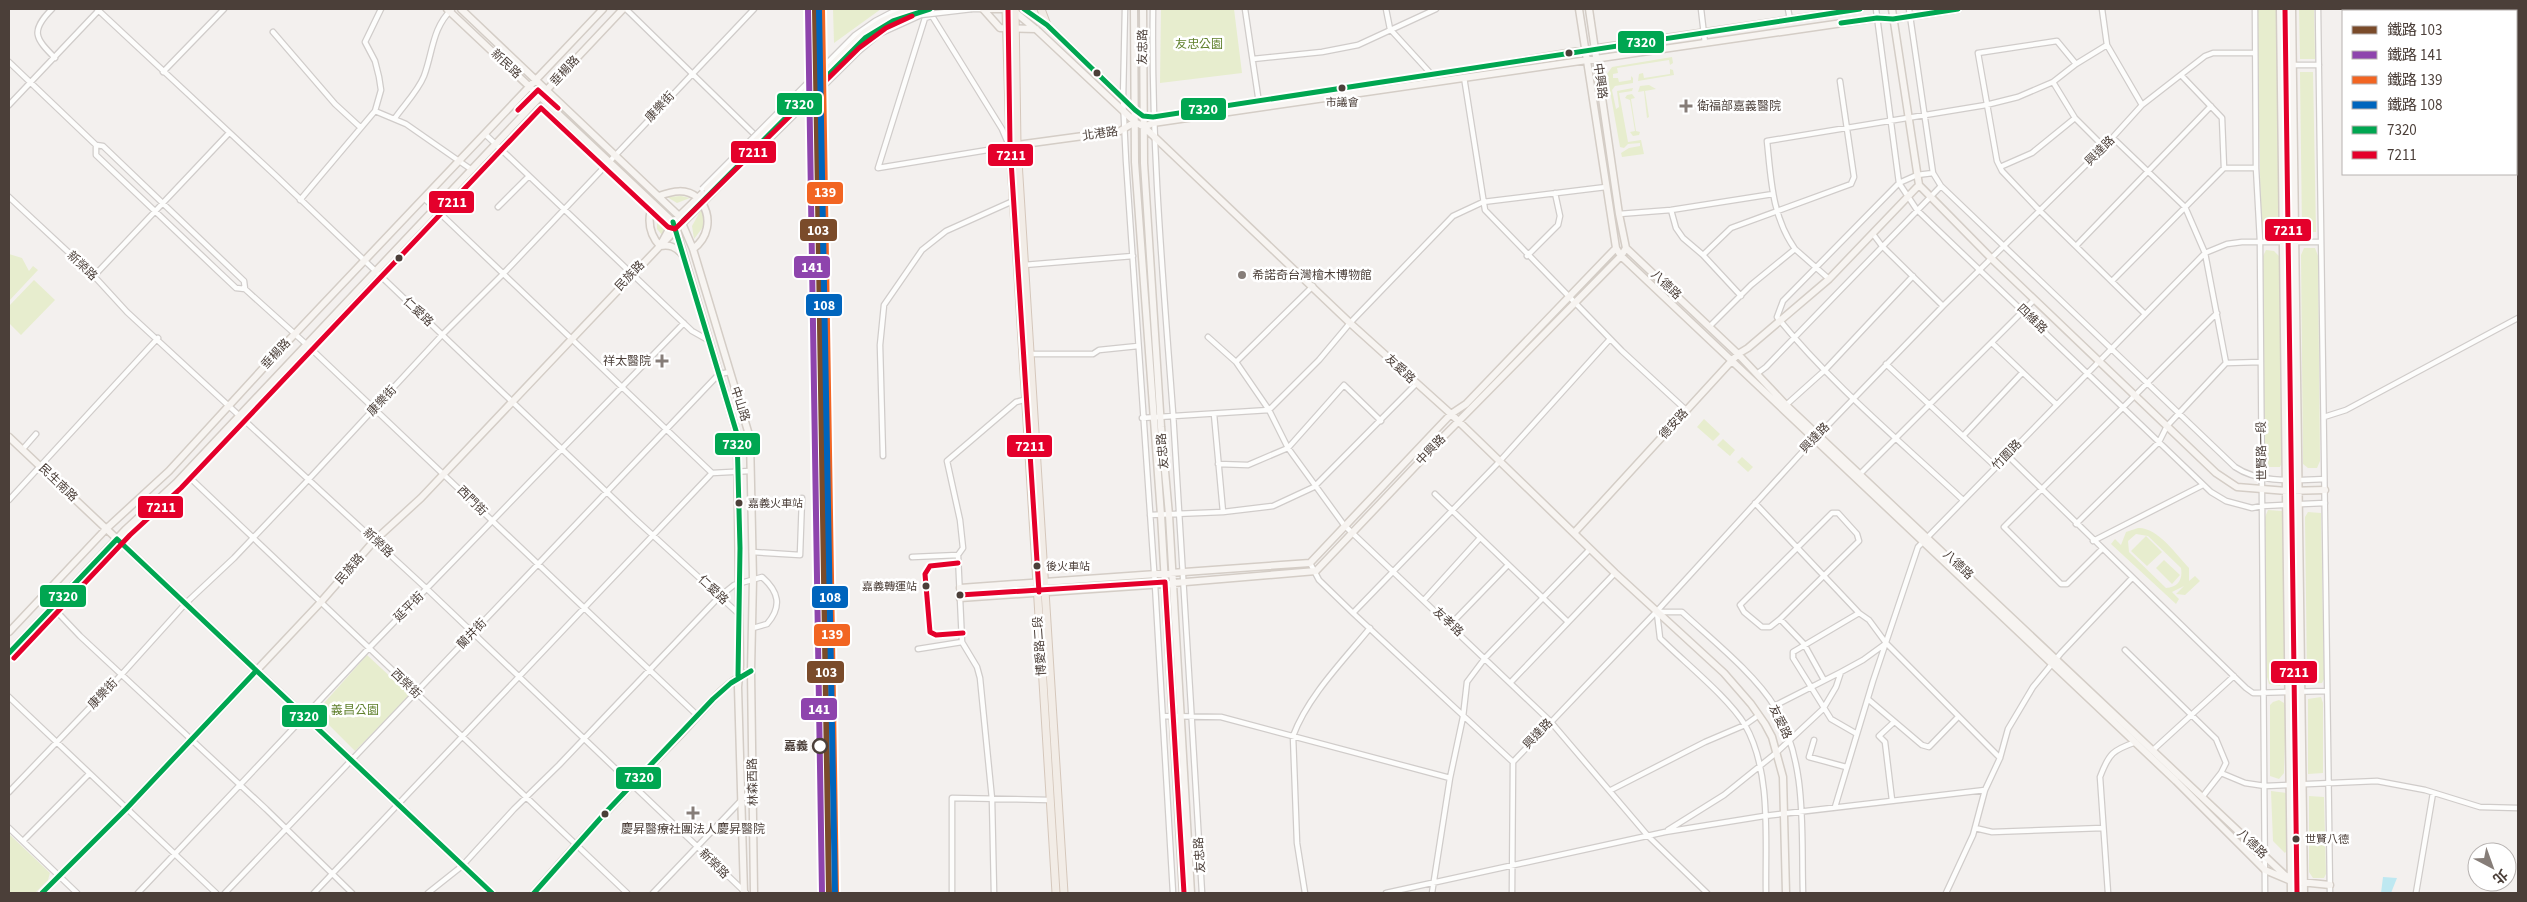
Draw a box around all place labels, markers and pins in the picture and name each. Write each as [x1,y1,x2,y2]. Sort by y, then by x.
unlabelled marker [1564,48,1574,58]
unlabelled marker [1092,68,1102,78]
marker: 市議會 [1337,83,1347,93]
place label: 市議會 [1326,95,1359,110]
place label: 衛福部嘉義醫院 [1697,98,1781,115]
marker: 衛福部嘉義醫院 [1679,99,1693,113]
unlabelled marker [394,253,404,263]
place label: 希諾奇台灣檜木博物館 [1252,267,1372,284]
marker: 希諾奇台灣檜木博物館 [1236,269,1248,281]
place label: 祥太醫院 [603,353,651,370]
marker: 祥太醫院 [655,354,669,368]
place label: 嘉義火車站 [748,496,803,511]
marker: 嘉義火車站 [734,498,744,508]
place label: 後火車站 [1046,559,1090,574]
marker: 後火車站 [1032,561,1042,571]
place label: 嘉義轉運站 [862,579,917,594]
marker: 嘉義轉運站 [921,581,931,591]
unlabelled marker [955,590,965,600]
place label: 嘉義 [784,738,808,755]
marker: 嘉義 [812,738,828,754]
marker: 慶昇醫療社團法人慶昇醫院 [686,806,700,820]
unlabelled marker [600,809,610,819]
place label: 慶昇醫療社團法人慶昇醫院 [621,821,765,838]
place label: 世賢八德 [2305,832,2349,847]
marker: 世賢八德 [2291,834,2301,844]

